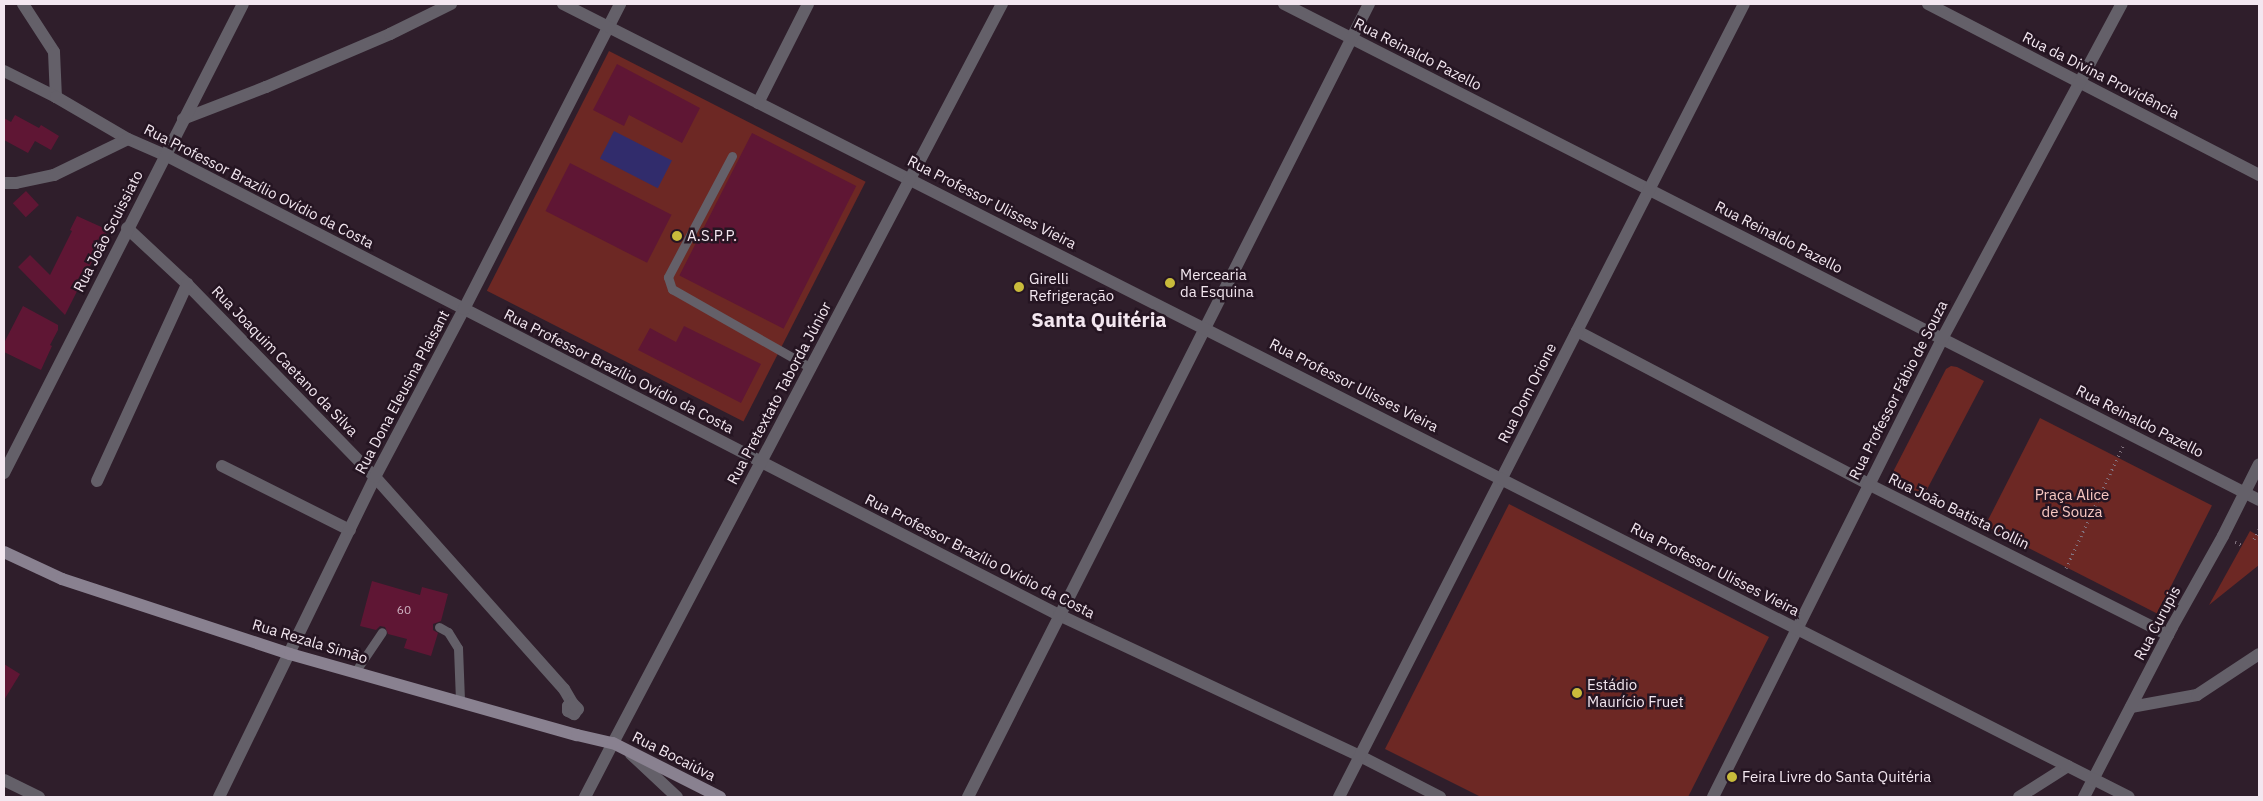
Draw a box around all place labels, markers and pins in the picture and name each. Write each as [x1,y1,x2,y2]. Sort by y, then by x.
place label: A.S.P.P. [687,227,737,245]
marker: A.S.P.P. [671,230,683,242]
place label: Mercearia da Esquina [1180,265,1254,300]
place label: Girelli Refrigeração [1029,269,1114,304]
marker: Mercearia da Esquina [1164,277,1176,289]
marker: Girelli Refrigeração [1013,281,1025,293]
place label: Estádio Maurício Fruet [1587,675,1684,710]
marker: Estádio Maurício Fruet [1571,687,1583,699]
place label: Feira Livre do Santa Quitéria [1742,768,1931,786]
marker: Feira Livre do Santa Quitéria [1726,771,1738,783]

